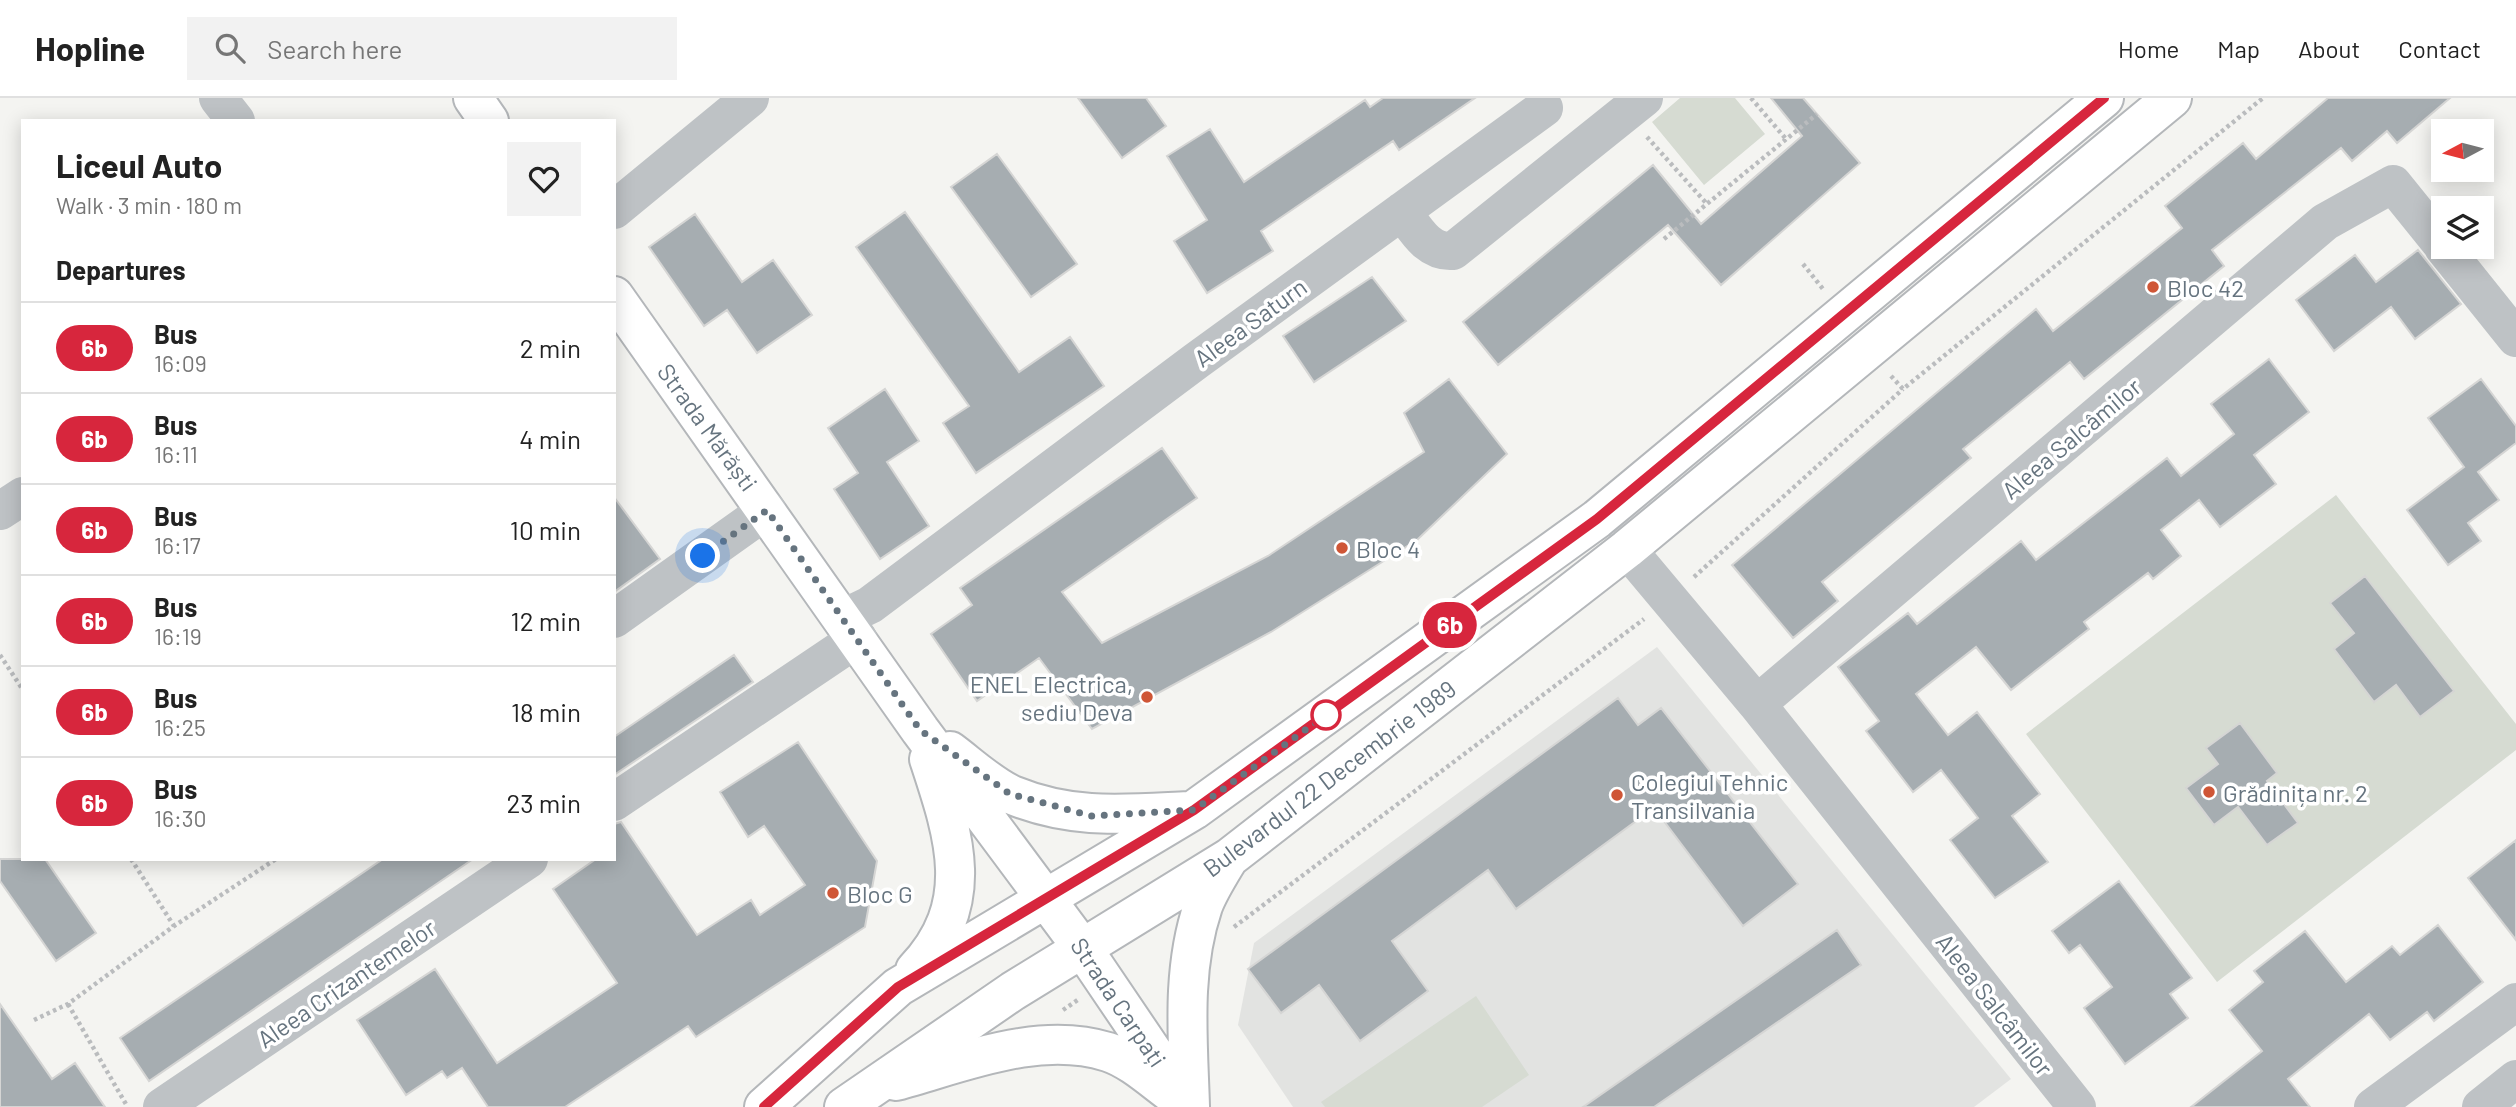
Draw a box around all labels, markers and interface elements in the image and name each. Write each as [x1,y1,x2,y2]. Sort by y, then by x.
search box [187,17,677,80]
text: Hopline [35,28,145,68]
icon: search [211,29,249,67]
text: Search here [267,33,402,64]
text: Home [2118,34,2179,63]
text: Map [2217,34,2260,63]
text: About [2298,34,2360,63]
text: Contact [2398,34,2481,63]
north arrow [2431,119,2494,182]
map controls [2431,119,2494,259]
button: heart [507,142,581,216]
text: Liceul Auto [56,145,222,185]
text: Walk · 3 min · 180 m [56,191,242,219]
button: layers [2431,196,2494,259]
text: Departures [56,254,186,285]
street label: Aleea Saturn [1188,271,1312,373]
place label: Bloc 42 [2167,273,2244,302]
marker: Bloc 42 [2145,279,2161,295]
text: Bus [154,318,197,349]
text: 2 min [520,332,581,363]
text: 6b [81,333,108,362]
text: 16:09 [154,349,207,377]
street label: Strada Mărăști [652,358,764,496]
street label: Aleea Salcâmilor [1996,371,2147,505]
text: Bus [154,409,197,440]
text: 4 min [519,423,581,454]
text: 6b [81,424,108,453]
text: 16:11 [154,440,198,468]
text: Bus [154,500,197,531]
text: 10 min [510,514,581,545]
text: 6b [81,515,108,544]
text: 16:17 [154,531,201,559]
place label: Bloc 4 [1356,534,1420,563]
your location [685,538,720,573]
marker: Bloc 4 [1334,540,1350,556]
text: Bus [154,591,197,622]
line badge: 6b [1418,602,1482,648]
text: 12 min [511,605,581,636]
text: 6b [81,606,108,635]
text: 6b [1437,610,1463,639]
text: 16:19 [154,622,202,650]
place label: ENEL Electrica, sediu Deva [970,669,1133,726]
street label: Bulevardul 22 Decembrie 1989 [1197,674,1461,882]
text: Bus [154,682,197,713]
marker: ENEL Electrica, sediu Deva [1139,689,1155,705]
text: 18 min [511,696,581,727]
text: 6b [81,697,108,726]
unlabelled marker [1311,700,1341,730]
text: 16:25 [154,713,206,741]
place label: Colegiul Tehnic Transilvania [1631,767,1788,824]
text: Bus [154,773,197,804]
place label: Grădinița nr. 2 [2223,778,2368,807]
marker: Grădinița nr. 2 [2201,784,2217,800]
text: 23 min [506,787,581,818]
marker: Colegiul Tehnic Transilvania [1609,787,1625,803]
text: 6b [81,788,108,817]
text: 16:30 [154,804,207,832]
place label: Bloc G [847,879,913,908]
marker: Bloc G [825,885,841,901]
street label: Aleea Crizantemelor [251,912,441,1053]
street label: Aleea Salcâmilor [1931,927,2060,1081]
street label: Strada Carpați [1065,932,1173,1072]

